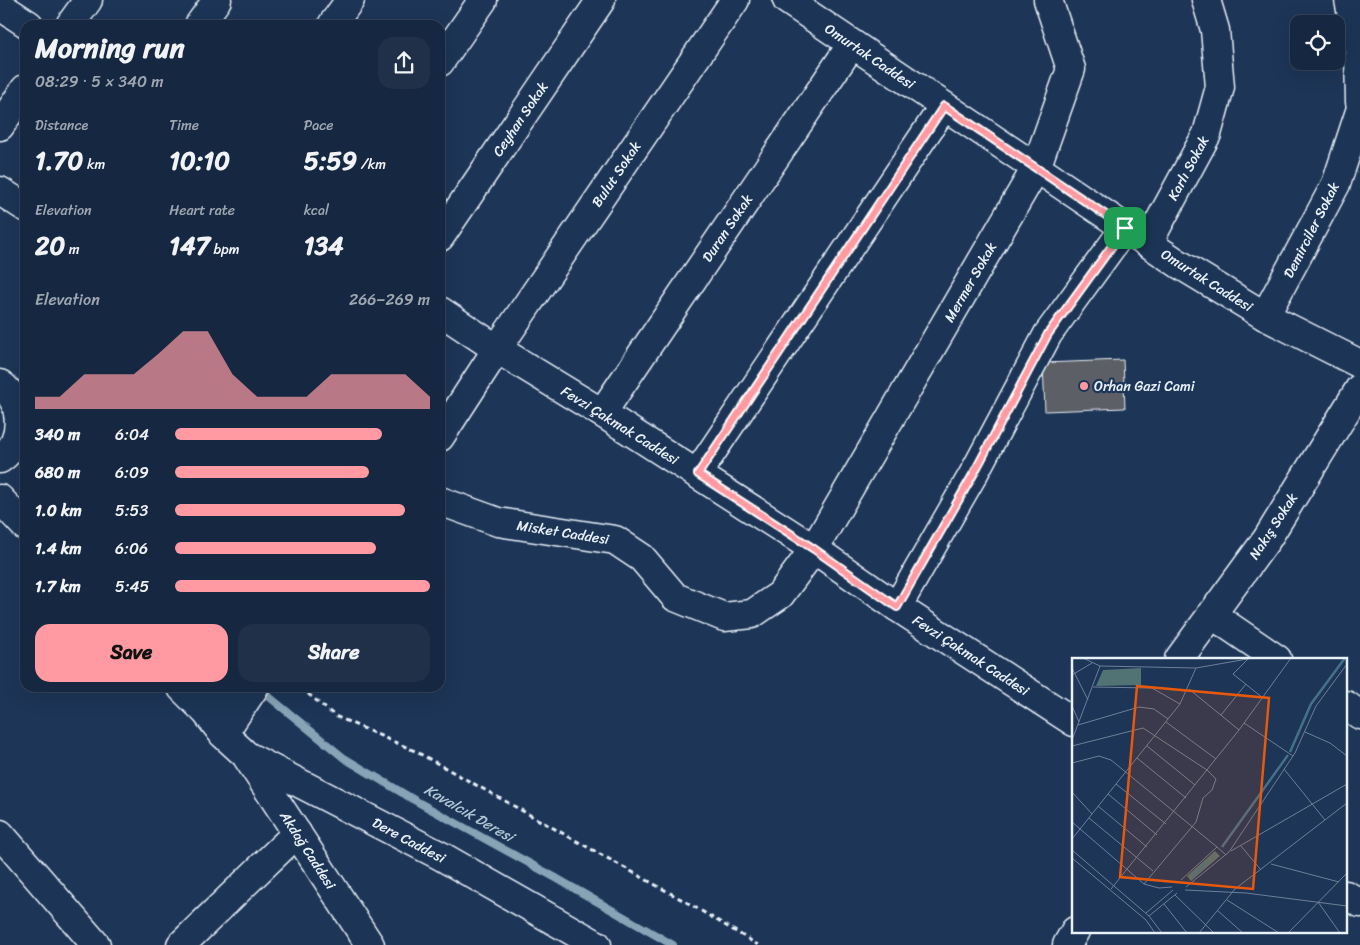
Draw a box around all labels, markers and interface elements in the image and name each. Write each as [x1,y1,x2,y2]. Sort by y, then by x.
map controls [1290,15,1345,70]
button: locate [1290,15,1345,70]
street label: Omurtak Caddesi [819,17,921,97]
text: Morning run [35,23,185,72]
button: share [378,37,430,89]
text: 08:29 · 5 × 340 m [35,67,164,96]
street label: Ceyhan Sokak [486,76,555,162]
text: Distance [35,113,88,138]
text: Time [169,113,199,138]
text: Pace [304,113,333,138]
street label: Karlı Sokak [1161,131,1216,205]
street label: Bulut Sokak [585,136,648,212]
text: 1.70 [35,138,83,183]
text: 10:10 [169,138,230,183]
text: 5:59 [304,138,357,183]
text: km [83,152,105,177]
text: /km [357,152,386,177]
street label: Demirciler Sokak [1276,177,1347,283]
street label: Duran Sokak [695,189,760,267]
text: Elevation [35,198,92,223]
text: Heart rate [169,198,235,223]
text: kcal [304,198,329,223]
pin [1104,207,1146,249]
icon: arrive [1111,214,1139,242]
text: 20 [35,223,65,268]
text: 147 [169,223,210,268]
text: 134 [304,223,344,268]
text: m [65,237,80,262]
text: bpm [210,237,239,262]
street label: Mermer Sokak [937,237,1004,327]
street label: Omurtak Caddesi [1156,242,1259,319]
text: Elevation [35,285,100,314]
text: 266–269 m [349,285,430,314]
place label: Orhan Gazi Cami [1094,374,1196,399]
street label: Fevzi Çakmak Caddesi [556,379,685,472]
marker: Orhan Gazi Cami [1078,380,1090,392]
text: 340 m [35,420,80,449]
text: 6:04 [115,420,149,449]
text: 680 m [35,458,80,487]
text: 6:09 [115,458,149,487]
street label: Nakış Sokak [1242,487,1305,565]
text: 1.0 km [35,496,82,525]
text: 5:53 [115,496,148,525]
street label: Misket Caddesi [515,513,612,552]
text: 1.4 km [35,534,82,563]
text: 6:06 [115,534,148,563]
text: 1.7 km [35,572,81,601]
text: 5:45 [115,572,149,601]
street label: Fevzi Çakmak Caddesi [907,608,1035,703]
button: Save [35,624,228,682]
button: Share [238,624,430,682]
inset map [1072,658,1348,932]
water label: Kavalcık Deresi [419,777,521,851]
street label: Akdağ Caddesi [272,805,343,895]
street label: Dere Caddesi [368,811,451,871]

